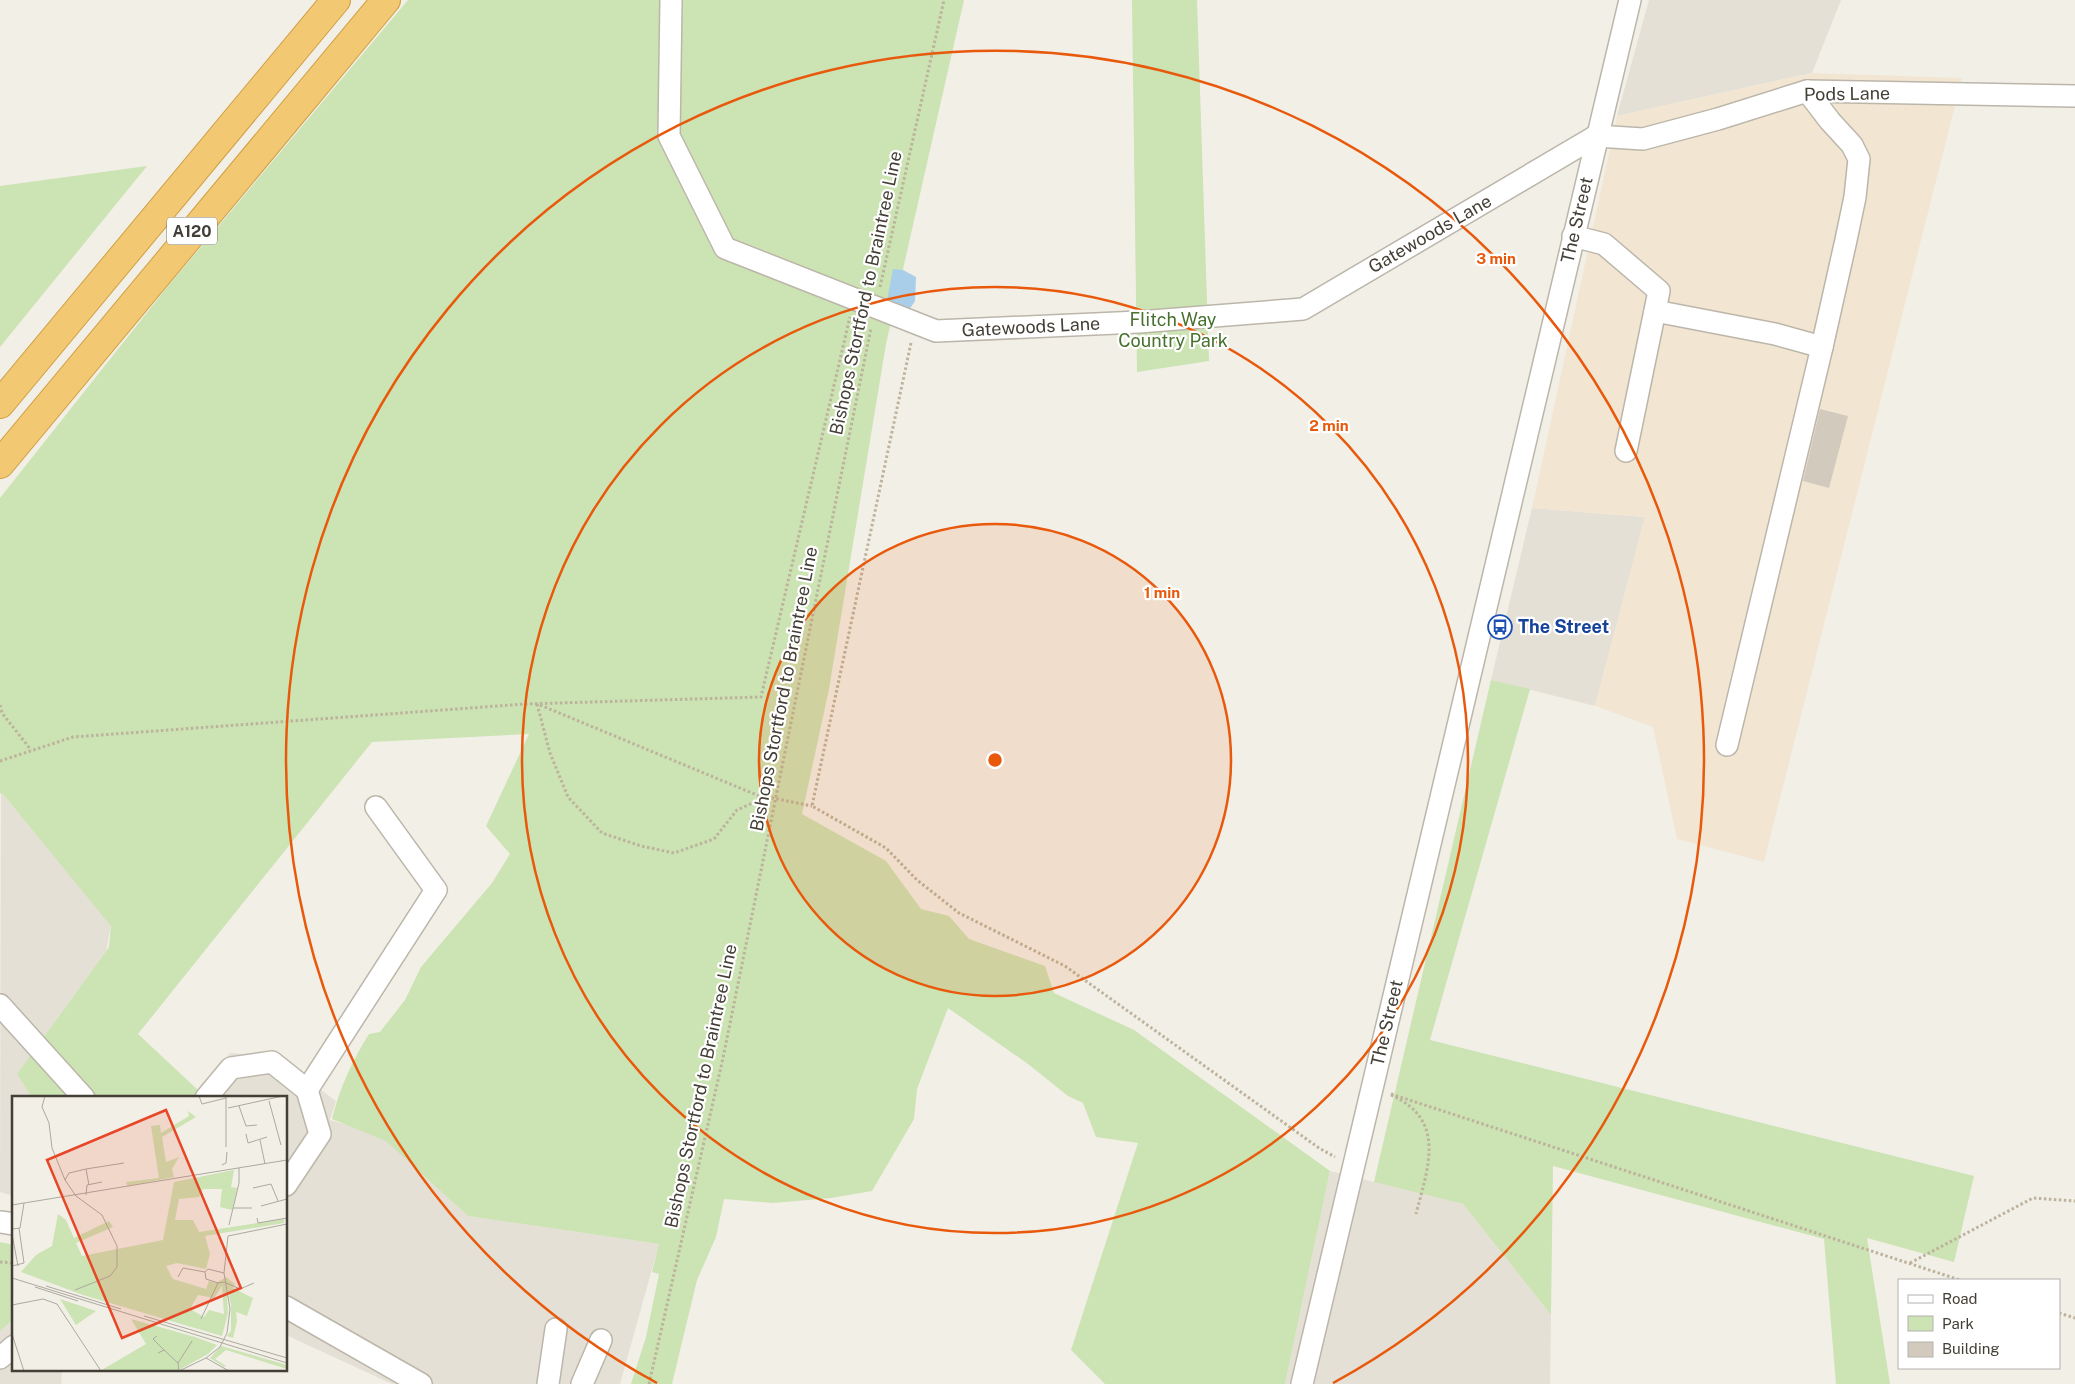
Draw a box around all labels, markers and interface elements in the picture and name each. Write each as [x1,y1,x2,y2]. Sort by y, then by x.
street label: Pods Lane [1804,82,1890,105]
street label: Bishops Stortford to Braintree Line [825,149,906,437]
street label: The Street [1556,175,1597,265]
street label: Gatewoods Lane [1364,190,1495,277]
road number: A120 [167,218,217,245]
text: 3 min [1476,250,1516,267]
park label: Flitch Way Country Park [1118,309,1228,351]
street label: Gatewoods Lane [961,312,1101,341]
text: 2 min [1309,417,1349,434]
street label: Bishops Stortford to Braintree Line [746,545,821,833]
text: 1 min [1144,584,1180,601]
bus stop icon: The Street [1487,614,1513,640]
place label: The Street [1518,616,1609,637]
centre of rings [986,751,1004,769]
street label: Bishops Stortford to Braintree Line [660,942,741,1230]
street label: The Street [1366,978,1407,1068]
inset map [12,1096,288,1372]
legend [1898,1279,2060,1369]
text: Road [1942,1290,1978,1307]
text: Park [1942,1315,1974,1332]
text: Building [1942,1340,2000,1357]

